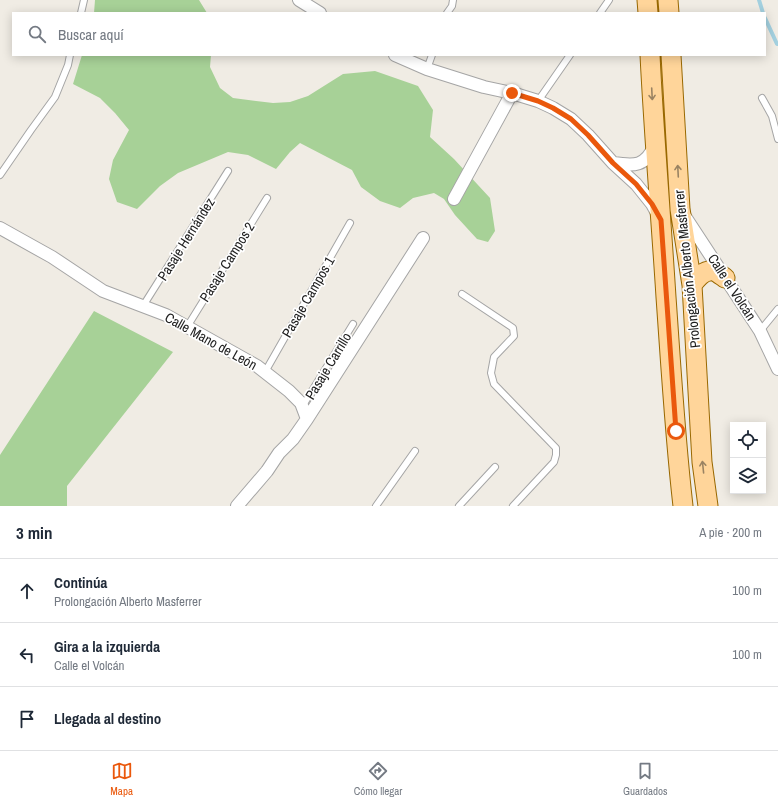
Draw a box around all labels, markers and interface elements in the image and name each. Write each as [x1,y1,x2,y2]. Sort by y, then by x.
search box [12,12,766,56]
icon: search [26,23,48,45]
text: Buscar aquí [58,24,124,45]
route end [503,84,521,102]
one-way arrow [648,87,656,100]
one-way arrow [674,165,681,178]
street label: Prolongación Alberto Masferrer [670,189,704,349]
street label: Pasaje Hernández [153,194,219,284]
street label: Pasaje Campos 2 [195,219,259,305]
street label: Calle el Volcán [704,250,760,324]
street label: Pasaje Campos 1 [278,253,339,341]
street label: Calle Mano de León [162,308,260,374]
street label: Pasaje Carrillo [301,329,355,403]
route start [667,422,685,440]
map controls [730,422,766,494]
button: locate [730,422,766,458]
button: layers [730,458,766,494]
one-way arrow [699,461,707,474]
text: 3 min [16,521,52,544]
text: A pie · 200 m [699,524,762,541]
text: Continúa [54,572,107,593]
icon: ahead [16,580,38,602]
text: 100 m [732,582,762,599]
text: Prolongación Alberto Masferrer [54,593,202,610]
text: Gira a la izquierda [54,636,160,657]
icon: left [16,644,38,666]
text: 100 m [732,646,762,663]
text: Calle el Volcán [54,657,125,674]
icon: arrive [16,708,38,730]
text: Llegada al destino [54,708,161,729]
tab: Mapa [110,760,133,798]
tab: Cómo llegar [354,760,402,798]
tab: Guardados [623,760,668,798]

